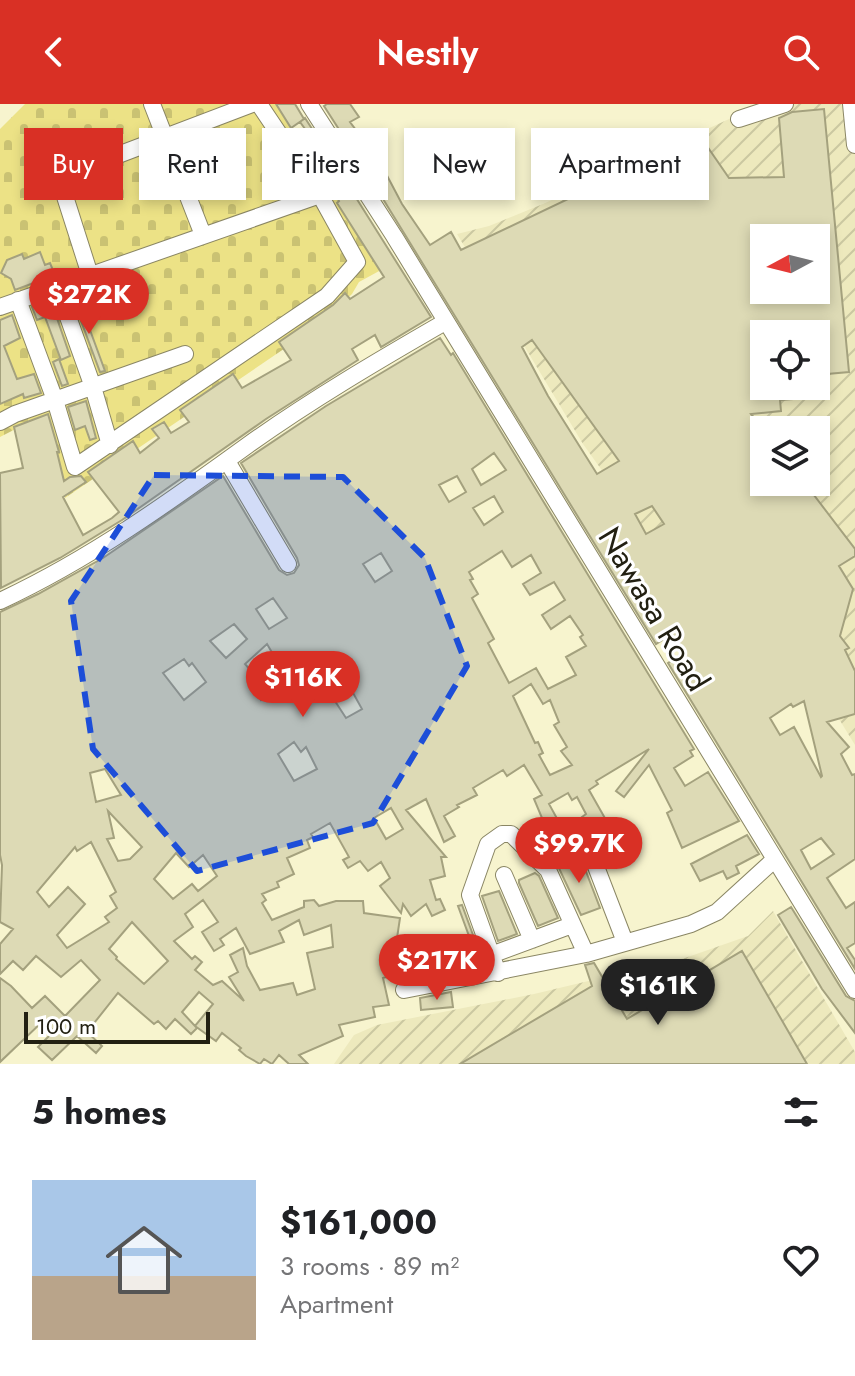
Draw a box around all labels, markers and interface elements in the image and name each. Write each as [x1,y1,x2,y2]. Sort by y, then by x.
text: Nestly [377,26,478,78]
icon: back [32,30,76,74]
icon: search [779,30,823,74]
chip: Buy [24,128,123,200]
chip: Rent [139,128,246,200]
chip: Filters [262,128,388,200]
chip: New [404,128,515,200]
chip: Apartment [531,128,709,200]
north arrow [750,224,830,304]
map controls [750,224,830,496]
pin: $272K [33,268,145,336]
text: $272K [47,275,131,313]
button: locate [750,320,830,400]
button: layers [750,416,830,496]
street label: Nawasa Road [587,518,721,700]
pin: $116K [247,651,359,719]
text: $116K [264,658,342,696]
pin: $99.7K [514,817,644,885]
text: $99.7K [533,824,625,862]
pin: $217K [381,934,493,1002]
text: $217K [397,941,477,979]
pin: $161K [602,959,714,1027]
text: $161K [619,966,697,1004]
scale bar [24,1008,210,1044]
text: 100 m [36,1010,96,1042]
text: 5 homes [32,1088,166,1137]
icon: filters [779,1090,823,1134]
text: $161,000 [280,1198,437,1247]
icon: home [96,1212,192,1308]
icon: heart [779,1238,823,1282]
text: 3 rooms · 89 m² [280,1247,459,1285]
text: Apartment [280,1285,393,1323]

